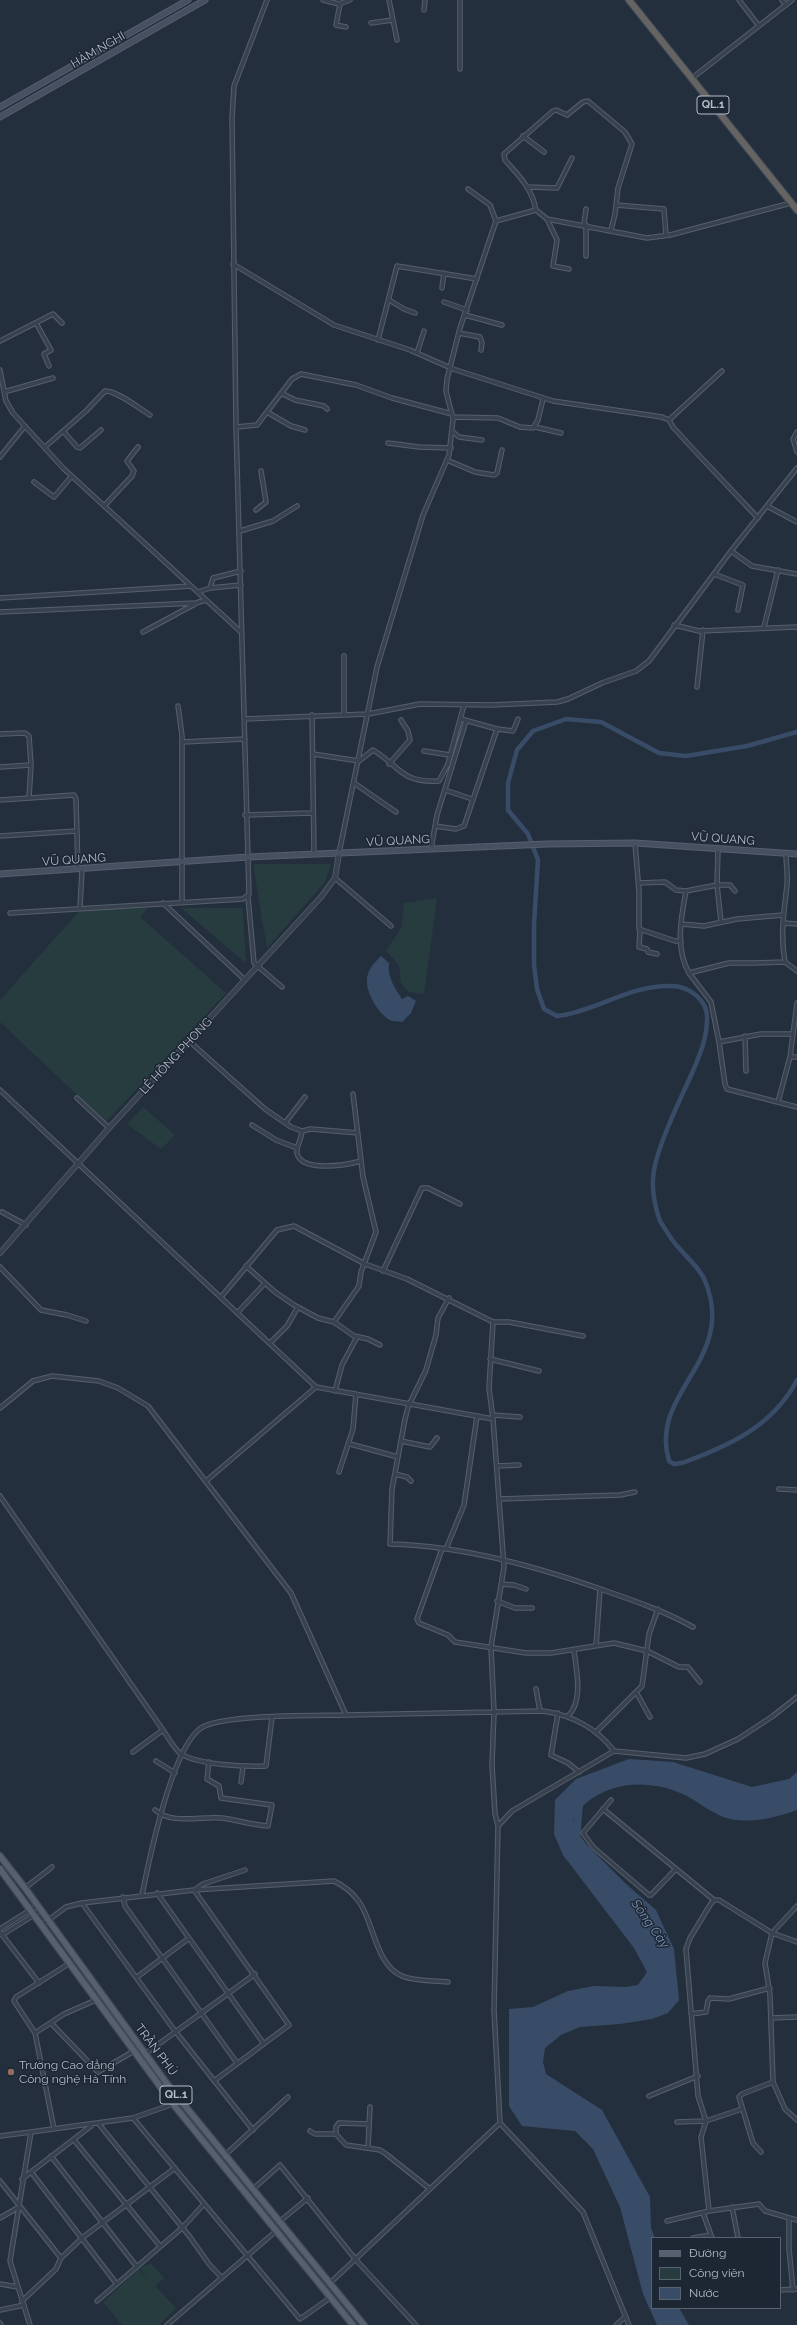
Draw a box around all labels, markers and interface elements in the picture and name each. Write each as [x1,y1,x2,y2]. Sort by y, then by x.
street label: HÀM NGHI [68,29,128,71]
road number: QL.1 [697,96,729,114]
street label: VŨ QUANG [691,830,755,848]
street label: VŨ QUANG [366,832,430,850]
street label: VŨ QUANG [42,851,106,869]
street label: LÊ HỒNG PHONG [137,1015,215,1097]
water label: Sông Cày [628,1897,672,1951]
street label: TRẦN PHÚ [132,2021,180,2079]
place label: Trường Cao đẳng Công nghệ Hà Tĩnh [19,2058,126,2086]
marker: Trường Cao đẳng Công nghệ Hà Tĩnh [6,2067,16,2077]
road number: QL.1 [160,2086,192,2104]
legend [651,2237,781,2309]
text: Đường [689,2246,726,2260]
text: Công viên [689,2266,745,2280]
text: Nước [689,2286,719,2300]

